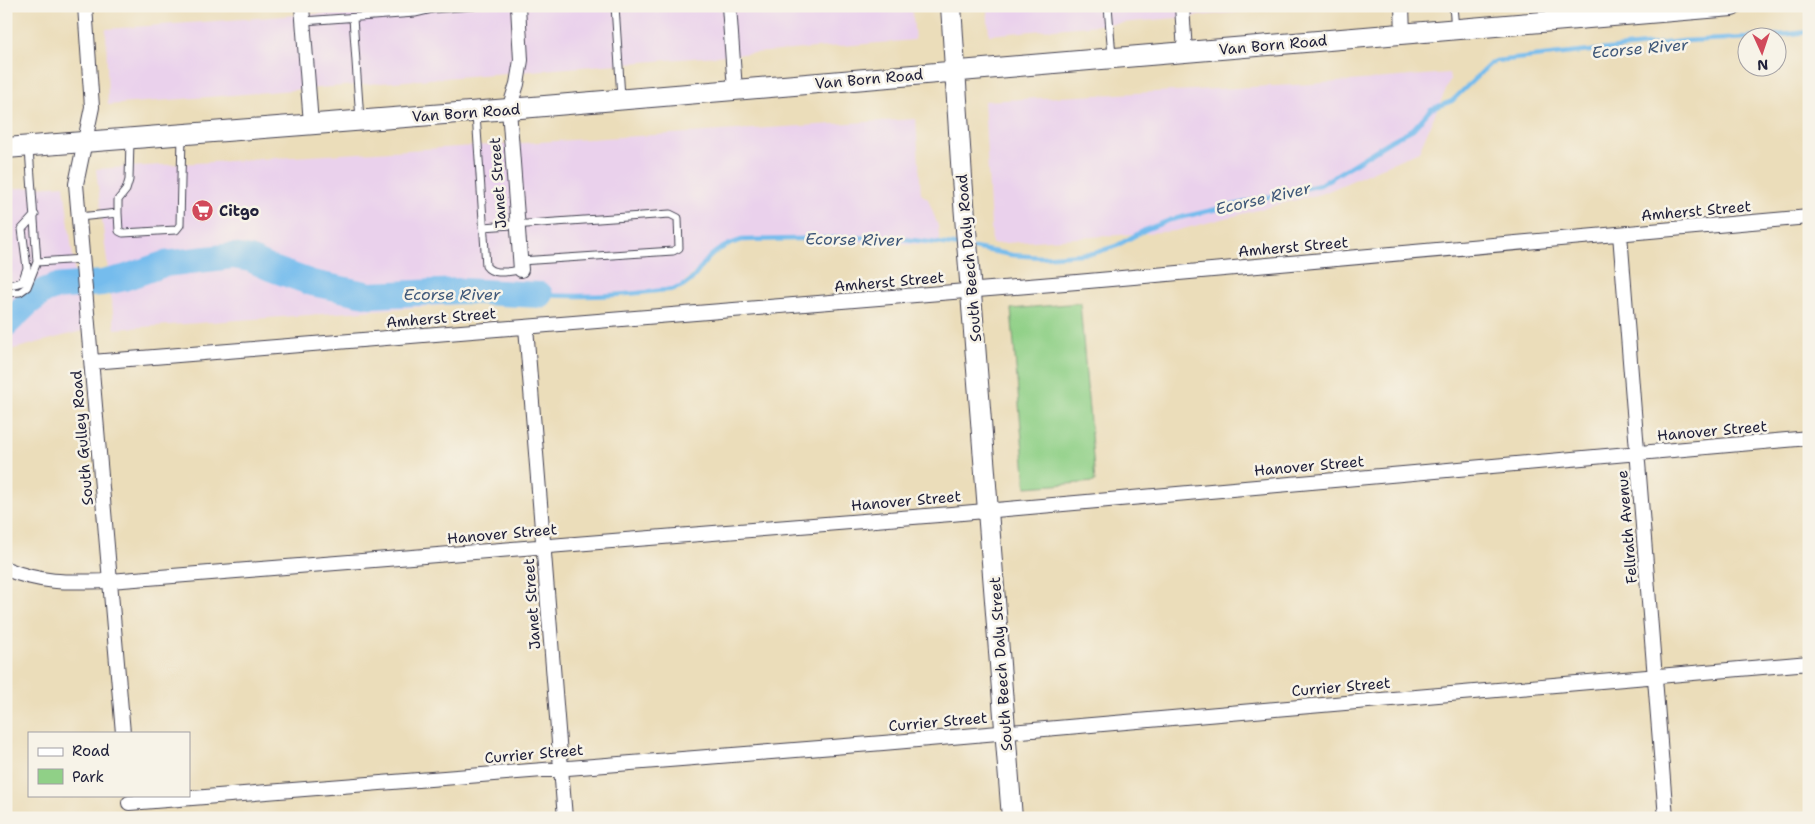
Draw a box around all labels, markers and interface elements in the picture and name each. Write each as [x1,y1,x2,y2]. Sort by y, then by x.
north arrow [1738,28,1788,78]
street label: Van Born Road [1218,30,1328,60]
water label: Ecorse River [1591,34,1690,63]
text: N [1757,56,1769,74]
street label: Van Born Road [814,64,924,94]
street label: Van Born Road [411,99,521,127]
street label: Janet Street [485,137,511,229]
street label: South Beech Daly Road [952,173,986,343]
water label: Ecorse River [1213,177,1313,220]
street label: Amherst Street [1640,196,1752,226]
supermarket icon: Citgo [191,199,215,223]
place label: Citgo [219,201,260,221]
water label: Ecorse River [805,228,903,251]
street label: Amherst Street [1237,232,1349,262]
street label: Amherst Street [833,267,945,297]
water label: Ecorse River [403,284,501,305]
street label: Amherst Street [385,303,497,333]
street label: South Gulley Road [66,369,98,506]
street label: Hanover Street [1656,416,1768,446]
street label: Hanover Street [1253,451,1365,481]
street label: Fellrath Avenue [1612,469,1642,585]
street label: Hanover Street [850,486,962,516]
street label: Hanover Street [446,519,558,549]
street label: Janet Street [519,558,545,650]
street label: South Beech Daly Street [985,576,1017,752]
street label: Currier Street [1291,673,1391,701]
street label: Currier Street [888,708,988,736]
legend [28,732,190,796]
street label: Currier Street [484,740,584,768]
text: Road [72,741,110,761]
text: Park [72,767,104,787]

